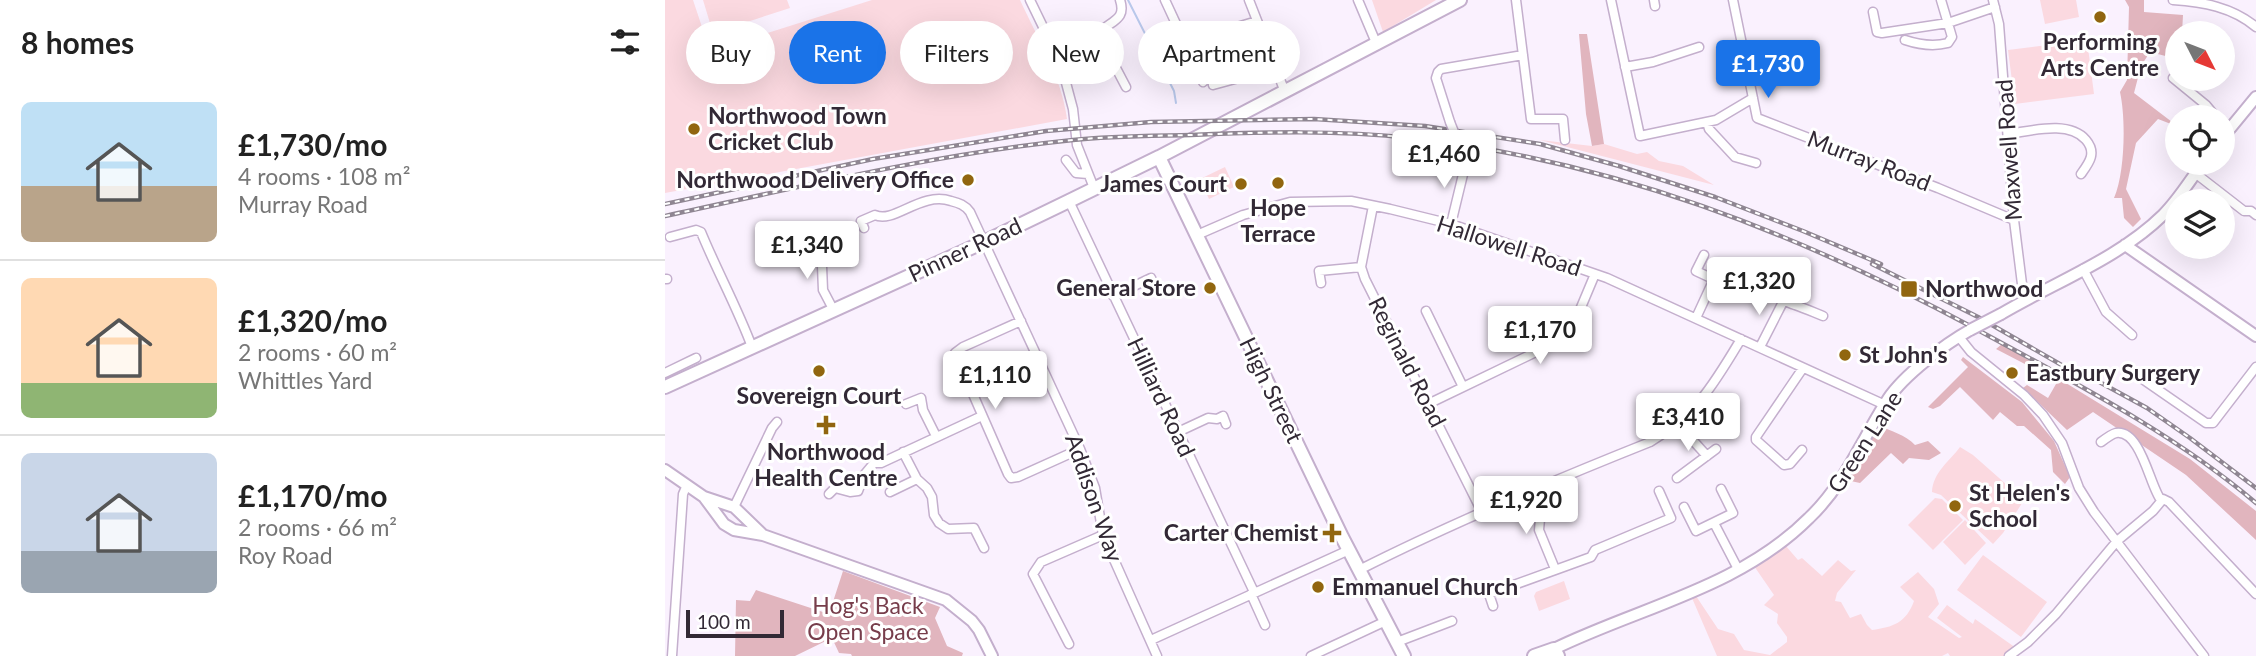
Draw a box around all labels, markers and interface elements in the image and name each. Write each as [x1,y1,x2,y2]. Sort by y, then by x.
marker: Performing Arts Centre [2092,9,2108,25]
chip: Buy [686,21,775,84]
chip: Rent [789,21,886,84]
chip: Filters [900,21,1013,84]
chip: New [1027,21,1124,84]
chip: Apartment [1138,21,1300,84]
north arrow [2165,21,2235,91]
map controls [2165,21,2235,259]
icon: filters [606,23,644,61]
text: 8 homes [21,24,134,60]
place label: Performing Arts Centre [2040,27,2159,81]
pin: £1,730 [1711,41,1825,100]
text: £1,730 [1732,49,1804,77]
street label: Maxwell Road [1989,78,2027,222]
place label: Northwood Town Cricket Club [708,101,887,155]
button: locate [2165,105,2235,175]
marker: Northwood Town Cricket Club [686,121,702,137]
street label: Murray Road [1804,124,1935,196]
text: £1,730/mo [238,126,387,162]
icon: home [77,130,161,214]
pin: £1,460 [1387,130,1501,190]
text: £1,460 [1408,139,1480,167]
text: 4 rooms · 108 m² [238,162,410,190]
place label: Northwood Delivery Office [676,165,954,193]
place label: James Court [1100,169,1227,197]
marker: Northwood Delivery Office [960,172,976,188]
marker: Hope Terrace [1270,175,1286,191]
marker: James Court [1233,176,1249,192]
button: layers [2165,189,2235,259]
text: Murray Road [238,190,368,218]
place label: Hope Terrace [1240,193,1316,247]
street label: Hallowell Road [1434,209,1585,282]
street label: Pinner Road [903,211,1026,288]
pin: £1,340 [750,222,864,281]
text: £1,340 [771,230,843,258]
pin: £1,320 [1702,258,1816,317]
text: £1,320 [1723,266,1795,294]
place label: General Store [1056,273,1196,301]
place label: Northwood [1925,274,2043,302]
marker: Northwood [1899,279,1919,299]
marker: General Store [1202,280,1218,296]
street label: Reginald Road [1363,292,1453,432]
text: £1,320/mo [238,302,387,338]
icon: home [77,306,161,390]
pin: £1,170 [1483,306,1597,366]
text: £1,170 [1504,315,1576,343]
street label: Hilliard Road [1122,332,1202,461]
street label: High Street [1234,332,1310,448]
text: 2 rooms · 60 m² [238,338,397,366]
place label: St John's [1859,340,1948,368]
marker: St John's [1837,347,1853,363]
pin: £1,110 [938,352,1052,411]
place label: Eastbury Surgery [2026,358,2201,386]
text: £1,110 [959,360,1031,388]
marker: Sovereign Court [811,363,827,379]
marker: Eastbury Surgery [2004,365,2020,381]
text: Whittles Yard [238,366,372,394]
place label: Sovereign Court [737,381,902,409]
street label: Green Lane [1821,385,1907,498]
pin: £3,410 [1631,393,1745,453]
text: £3,410 [1652,402,1724,430]
marker: Northwood Health Centre [816,415,836,435]
street label: Addison Way [1060,430,1130,565]
place label: Northwood Health Centre [754,437,898,491]
pin: £1,920 [1469,476,1583,536]
text: £1,170/mo [238,477,387,513]
place label: St Helen's School [1969,478,2070,532]
icon: home [77,481,161,565]
text: £1,920 [1490,485,1562,513]
marker: St Helen's School [1947,498,1963,514]
text: 2 rooms · 66 m² [238,513,397,541]
place label: Carter Chemist [1164,518,1318,546]
marker: Carter Chemist [1324,525,1340,541]
text: Roy Road [238,541,333,569]
place label: Emmanuel Church [1332,572,1518,600]
marker: Emmanuel Church [1310,579,1326,595]
park label: Hog's Back Open Space [807,591,929,645]
scale bar [686,607,784,639]
text: 100 m [697,610,751,633]

